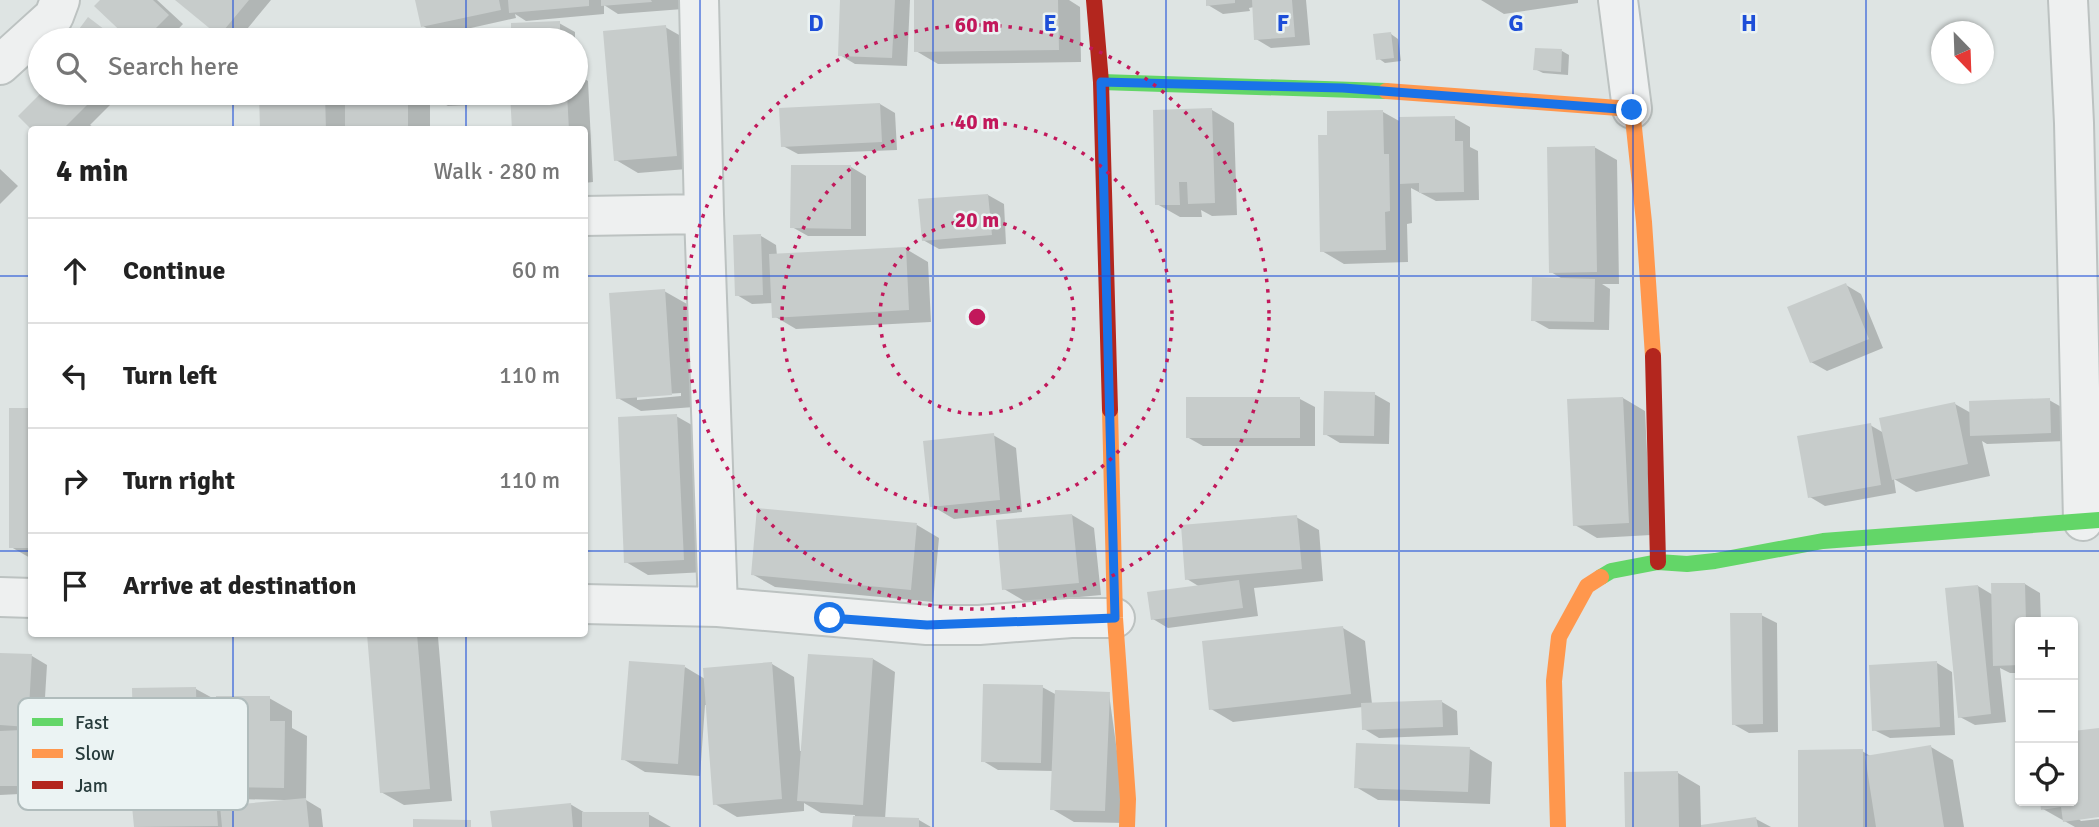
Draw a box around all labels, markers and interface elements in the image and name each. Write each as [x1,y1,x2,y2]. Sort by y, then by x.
text: D [808,9,824,38]
text: E [1043,9,1057,38]
text: F [1277,9,1289,38]
text: G [1508,9,1524,38]
text: H [1741,9,1757,38]
text: 60 m [955,12,999,38]
north arrow [1931,21,1994,84]
search box [28,28,588,105]
icon: search [52,48,90,86]
text: Search here [108,51,239,83]
route end [1616,94,1647,125]
text: 40 m [955,109,999,135]
text: 4 min [56,153,128,190]
text: Walk · 280 m [434,157,560,186]
text: 20 m [955,207,999,233]
icon: ahead [56,252,94,290]
text: Continue [123,255,225,287]
text: 60 m [512,256,560,285]
centre of rings [965,305,989,329]
icon: left [56,357,94,395]
text: Turn left [123,360,217,392]
text: 110 m [499,361,560,390]
icon: right [56,462,94,500]
text: Turn right [123,465,235,497]
text: 110 m [499,466,560,495]
icon: arrive [56,567,94,605]
text: Arrive at destination [123,570,356,602]
route start [814,602,845,633]
map controls [2015,617,2078,806]
button: + [2015,617,2078,680]
button: − [2015,680,2078,743]
legend [18,698,248,810]
text: Fast [75,711,109,735]
text: Slow [75,742,115,766]
button: locate [2015,743,2078,806]
text: Jam [75,774,108,798]

